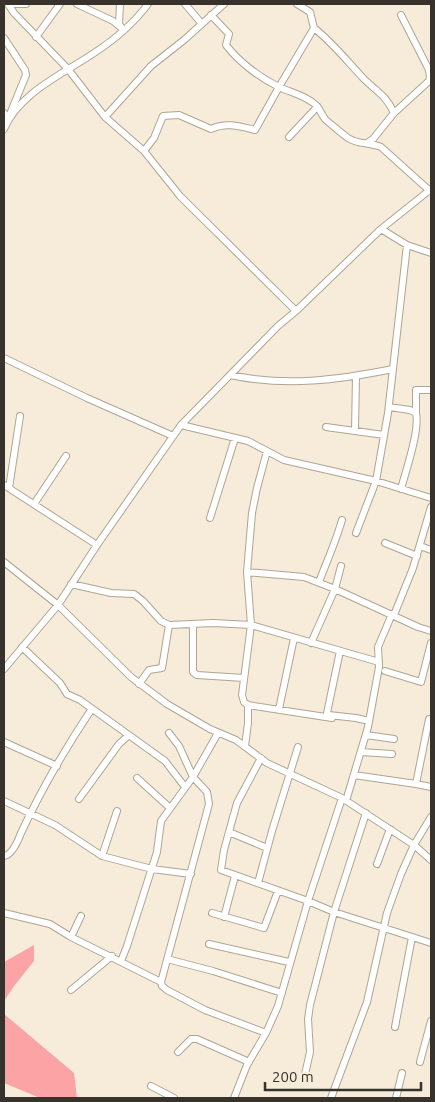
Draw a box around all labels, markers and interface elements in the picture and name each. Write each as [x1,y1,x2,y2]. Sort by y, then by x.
scale bar [265,1060,421,1092]
text: 200 m [272,1068,314,1085]

